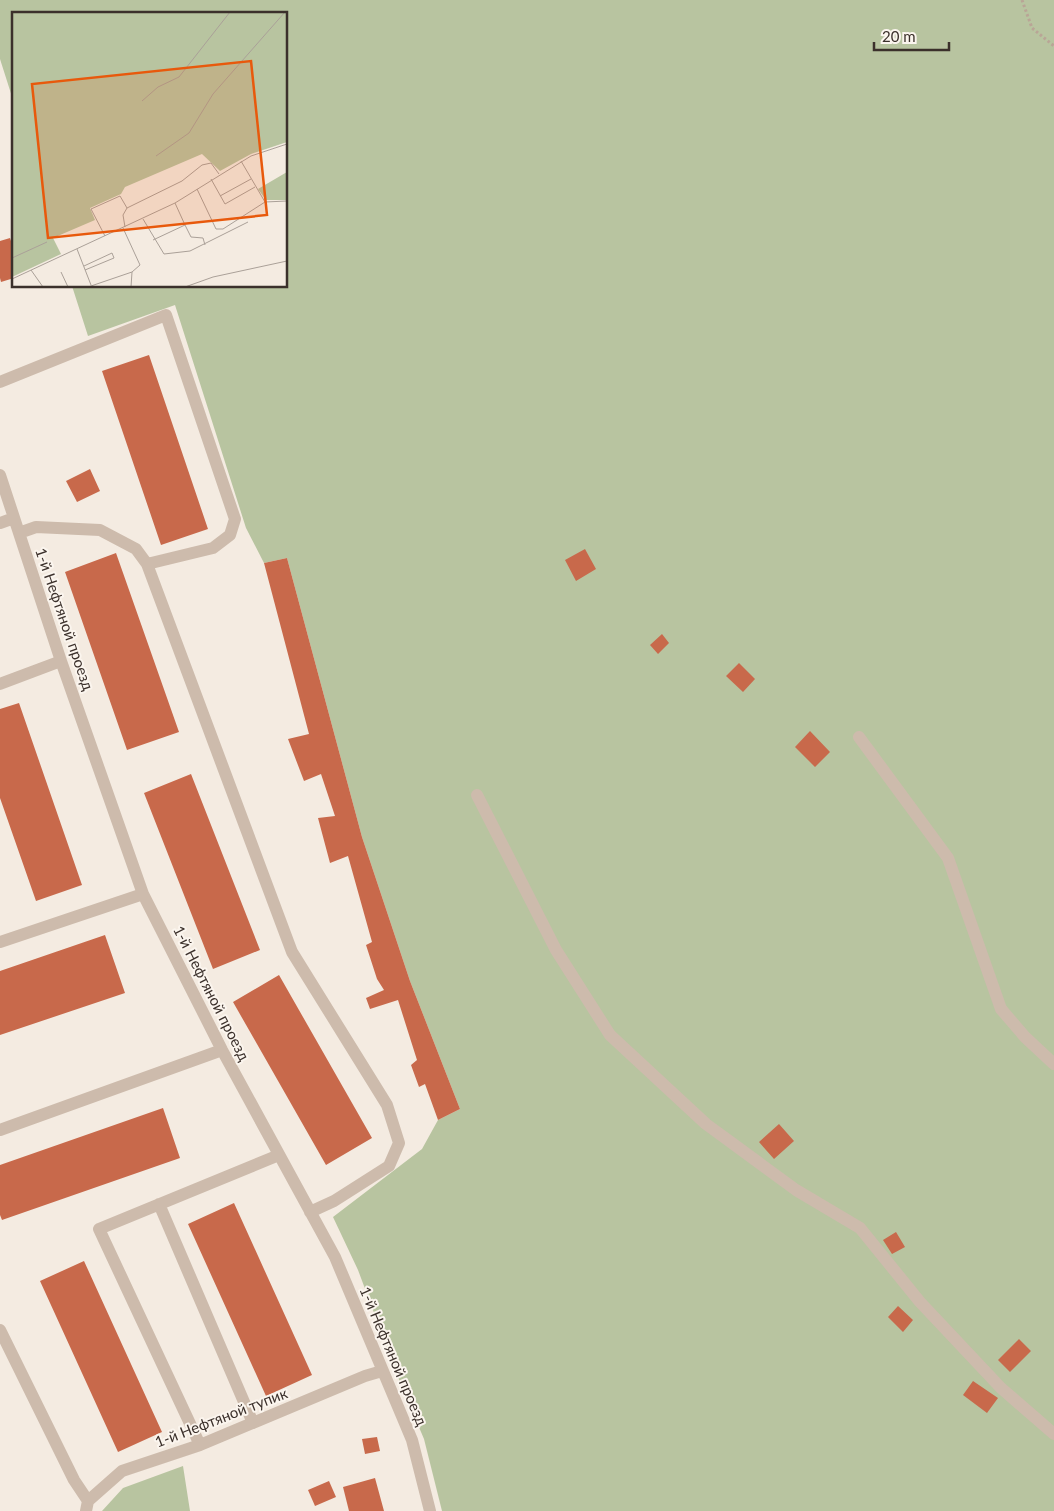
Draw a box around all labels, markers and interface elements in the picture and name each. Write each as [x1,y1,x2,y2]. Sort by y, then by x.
inset map [12,12,288,288]
scale bar [874,20,949,52]
text: 20 m [882,27,916,45]
street label: 1-й Нефтяной проезд [32,545,98,693]
street label: 1-й Нефтяной проезд [170,922,254,1064]
street label: 1-й Нефтяной проезд [357,1284,431,1428]
street label: 1-й Нефтяной тупик [152,1383,290,1451]

